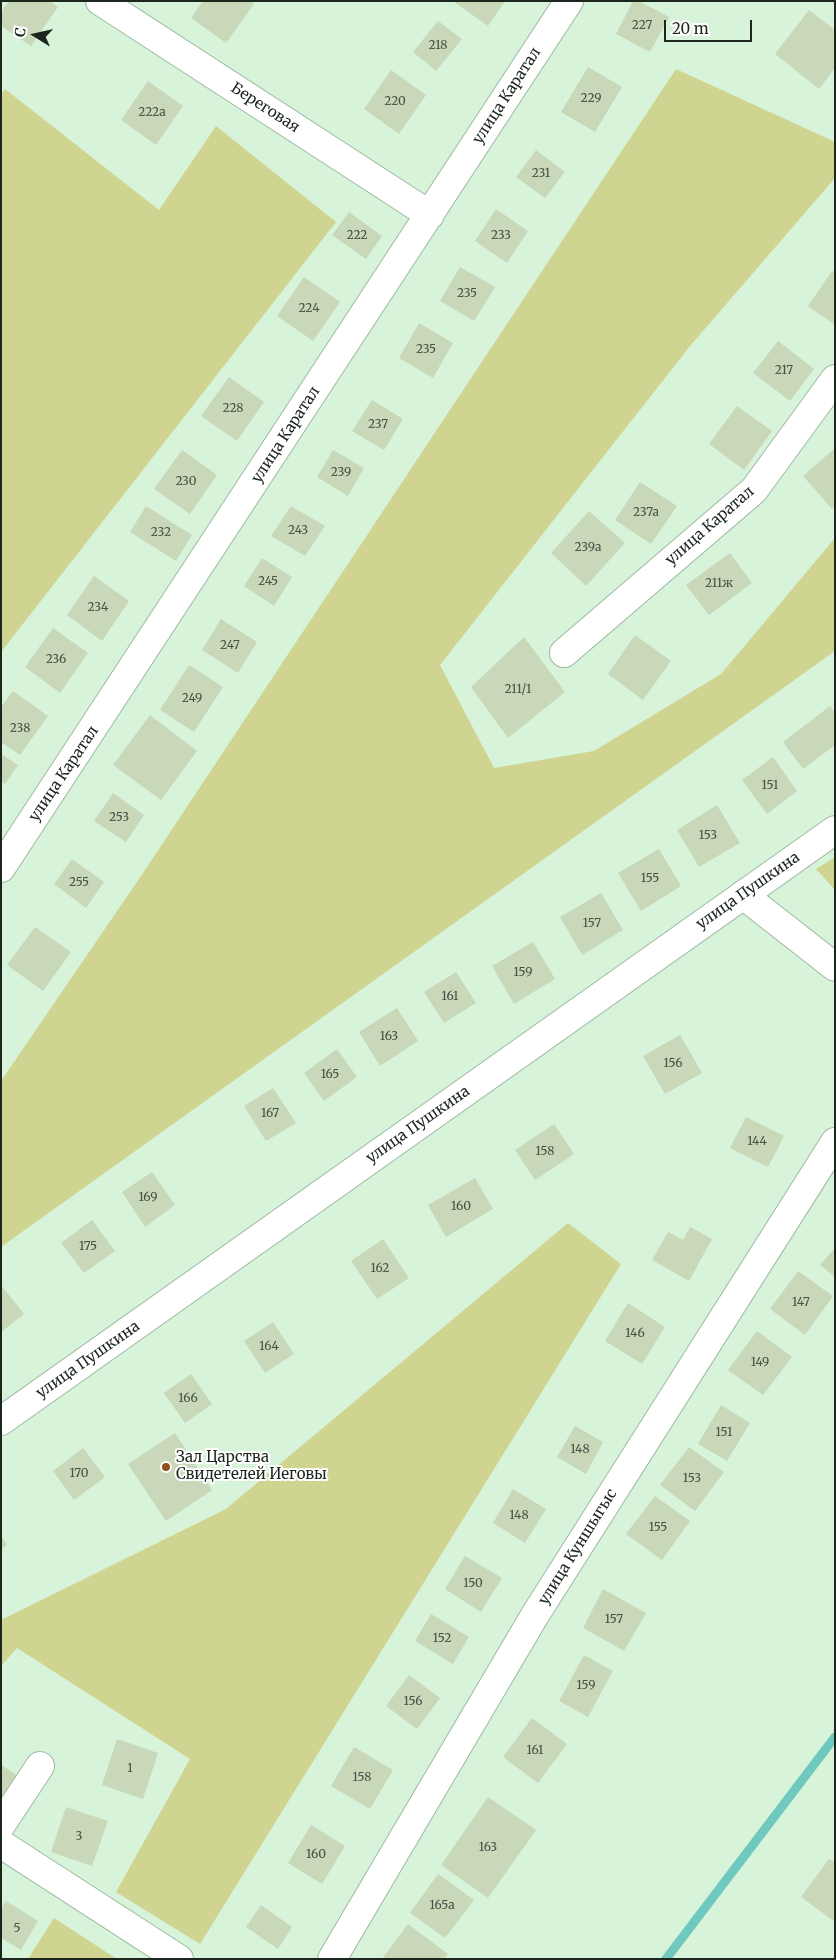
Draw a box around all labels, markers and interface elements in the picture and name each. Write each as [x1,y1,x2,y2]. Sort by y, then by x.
north arrow [10,10,60,60]
scale bar [666,10,754,42]
house number: 227 [632,19,652,33]
text: 20 m [672,19,709,38]
text: С [11,26,30,39]
house number: 218 [429,39,447,53]
street label: улица Каратал [469,44,545,148]
street label: Береговая [227,79,303,137]
house number: 229 [580,92,602,106]
house number: 220 [384,95,406,109]
house number: 222а [138,106,166,120]
house number: 231 [532,167,550,181]
house number: 222 [347,229,367,243]
house number: 233 [491,229,511,243]
house number: 235 [457,287,477,301]
house number: 224 [298,302,320,316]
house number: 235 [416,343,436,357]
house number: 217 [775,364,793,378]
street label: улица Каратал [248,383,324,487]
house number: 228 [222,402,244,416]
house number: 237 [368,418,388,432]
house number: 239 [331,466,351,480]
house number: 230 [175,475,197,489]
street label: улица Каратал [662,483,758,569]
house number: 237а [633,506,659,520]
house number: 243 [288,524,308,538]
house number: 232 [151,526,171,540]
house number: 239а [575,541,601,555]
house number: 245 [258,575,278,589]
house number: 211ж [705,577,733,591]
house number: 234 [88,601,108,615]
house number: 247 [220,639,240,653]
house number: 236 [46,653,66,667]
house number: 211/1 [505,683,531,697]
house number: 249 [182,692,202,706]
house number: 238 [10,722,30,736]
street label: улица Каратал [25,723,103,825]
house number: 151 [762,779,778,793]
house number: 253 [109,811,129,825]
house number: 153 [699,829,717,843]
street label: улица Пушкина [693,849,803,933]
house number: 155 [641,872,659,886]
house number: 255 [69,876,89,890]
house number: 157 [583,917,601,931]
house number: 159 [514,966,532,980]
house number: 161 [442,990,458,1004]
house number: 163 [380,1030,398,1044]
house number: 156 [663,1057,683,1071]
house number: 165 [321,1068,339,1082]
street label: улица Пушкина [363,1083,473,1167]
house number: 167 [261,1107,279,1121]
house number: 144 [747,1135,767,1149]
house number: 158 [536,1145,554,1159]
house number: 169 [138,1191,158,1205]
house number: 160 [451,1200,471,1214]
house number: 175 [79,1240,97,1254]
house number: 162 [371,1262,389,1276]
house number: 147 [792,1296,810,1310]
street label: улица Пушкина [33,1318,143,1402]
house number: 146 [625,1327,645,1341]
house number: 164 [259,1340,279,1354]
house number: 149 [751,1356,769,1370]
house number: 166 [178,1392,198,1406]
house number: 151 [716,1426,732,1440]
house number: 148 [570,1443,590,1457]
place label: Зал Царства Свидетелей Иеговы [176,1449,327,1484]
marker: Зал Царства Свидетелей Иеговы [160,1461,172,1473]
house number: 170 [70,1467,88,1481]
house number: 153 [683,1472,701,1486]
street label: улица Куншыгыс [535,1486,621,1608]
house number: 148 [509,1509,529,1523]
house number: 155 [649,1521,667,1535]
house number: 150 [463,1577,483,1591]
house number: 157 [605,1613,623,1627]
house number: 152 [433,1632,451,1646]
house number: 159 [577,1679,595,1693]
house number: 156 [403,1695,423,1709]
house number: 161 [527,1744,543,1758]
house number: 1 [127,1762,133,1776]
house number: 158 [353,1771,371,1785]
house number: 3 [76,1830,82,1844]
house number: 163 [479,1841,497,1855]
house number: 160 [306,1848,326,1862]
house number: 165а [429,1899,455,1913]
house number: 5 [13,1922,21,1936]

